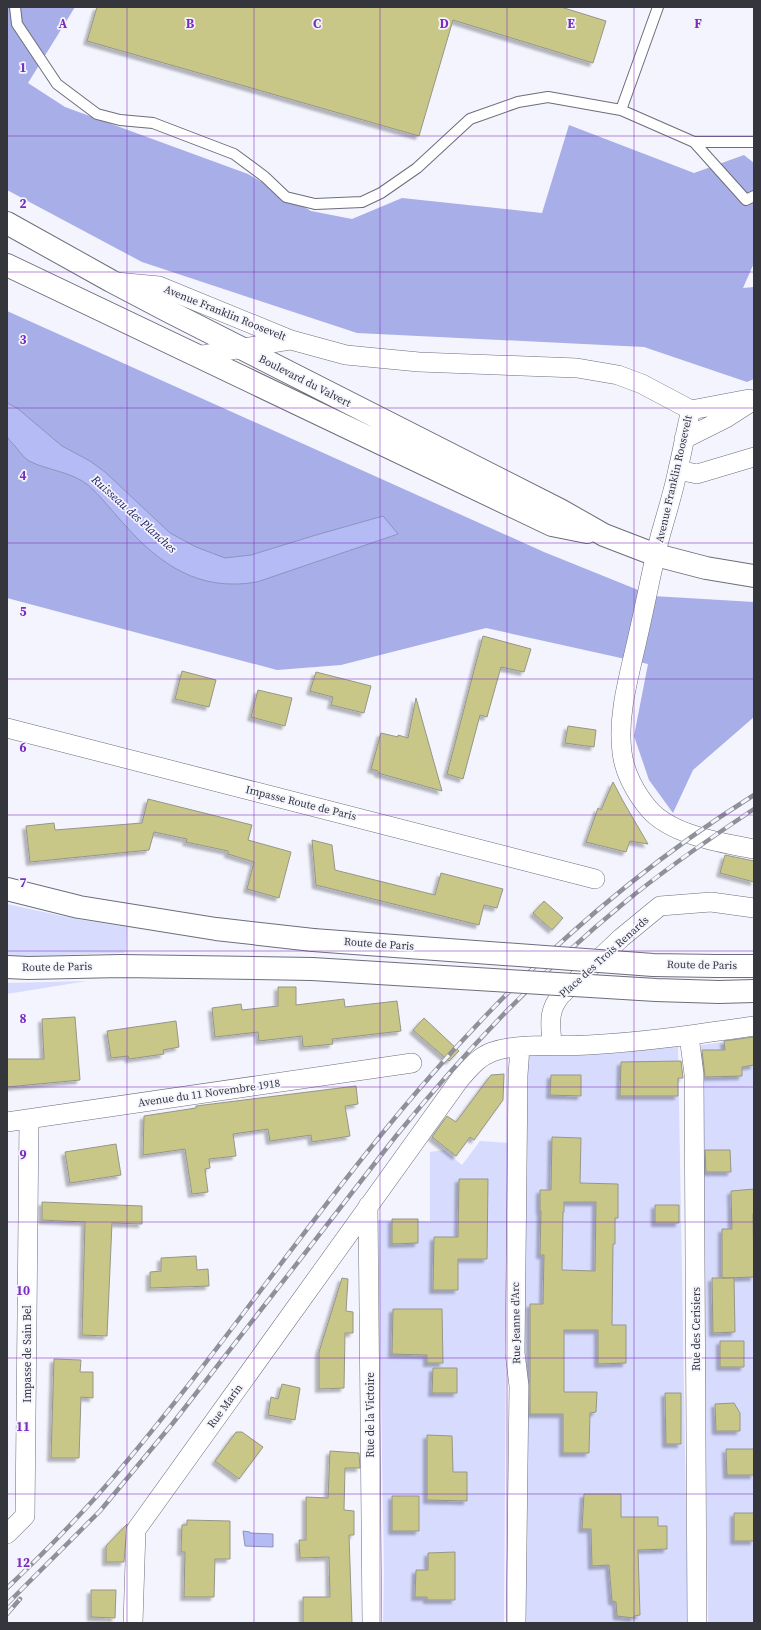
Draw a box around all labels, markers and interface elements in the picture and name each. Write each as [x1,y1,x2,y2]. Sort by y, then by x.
text: A [59,15,68,32]
text: B [186,15,195,32]
text: C [313,15,321,32]
text: D [439,15,449,32]
text: E [567,15,575,32]
text: F [694,15,702,32]
text: 1 [19,59,27,76]
text: 2 [19,195,27,212]
street label: Avenue Franklin Roosevelt [162,282,289,345]
text: 3 [19,331,27,348]
street label: Boulevard du Valvert [256,351,354,411]
street label: Avenue Franklin Roosevelt [652,413,696,544]
text: 4 [19,467,27,484]
water label: Ruisseau des Planches [87,471,180,557]
text: 5 [19,603,27,620]
text: 6 [19,739,27,756]
street label: Impasse Route de Paris [244,782,358,824]
text: 7 [19,874,27,891]
street label: Place des Trois Renards [556,913,652,1001]
street label: Route de Paris [343,934,415,954]
street label: Route de Paris [667,957,737,973]
street label: Route de Paris [22,959,92,975]
text: 8 [19,1010,27,1027]
street label: Avenue du 11 Novembre 1918 [137,1076,281,1110]
text: 9 [19,1146,27,1163]
street label: Rue Jeanne d'Arc [508,1281,524,1364]
text: 10 [16,1282,30,1299]
street label: Rue des Cerisiers [689,1287,704,1371]
street label: Impasse de Sain Bel [20,1305,35,1403]
street label: Rue de la Victoire [363,1372,378,1458]
street label: Rue Marin [204,1381,246,1431]
text: 11 [16,1418,30,1435]
text: 12 [16,1554,30,1571]

